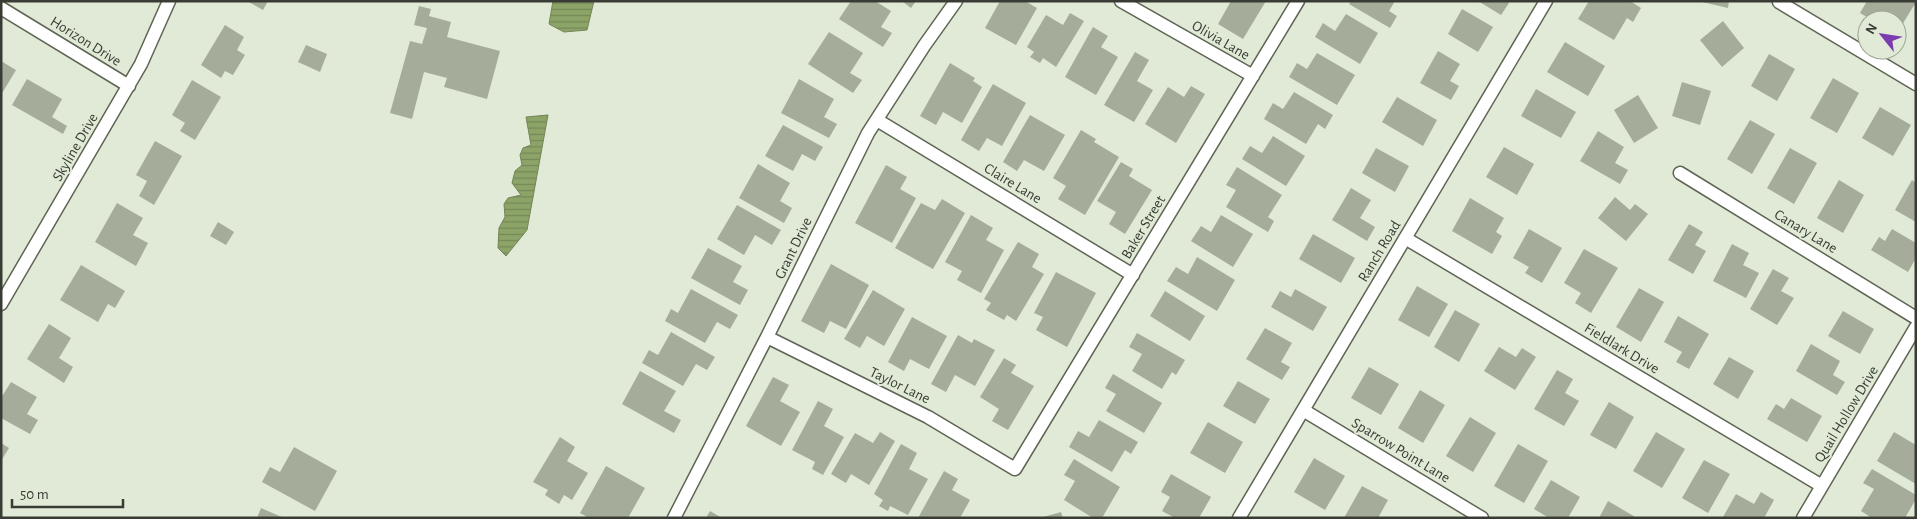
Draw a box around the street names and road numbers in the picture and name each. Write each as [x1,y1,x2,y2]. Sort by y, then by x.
street label: Horizon Drive [48,14,124,69]
street label: Olivia Lane [1189,18,1252,63]
street label: Skyline Drive [50,111,101,184]
street label: Claire Lane [981,161,1044,206]
street label: Baker Street [1119,193,1168,262]
street label: Canary Lane [1772,207,1840,256]
street label: Grant Drive [772,215,815,281]
street label: Ranch Road [1355,218,1404,284]
street label: Fieldlark Drive [1582,320,1662,377]
street label: Quail Hollow Drive [1812,363,1881,465]
street label: Taylor Lane [867,364,933,407]
street label: Sparrow Point Lane [1349,415,1453,486]

